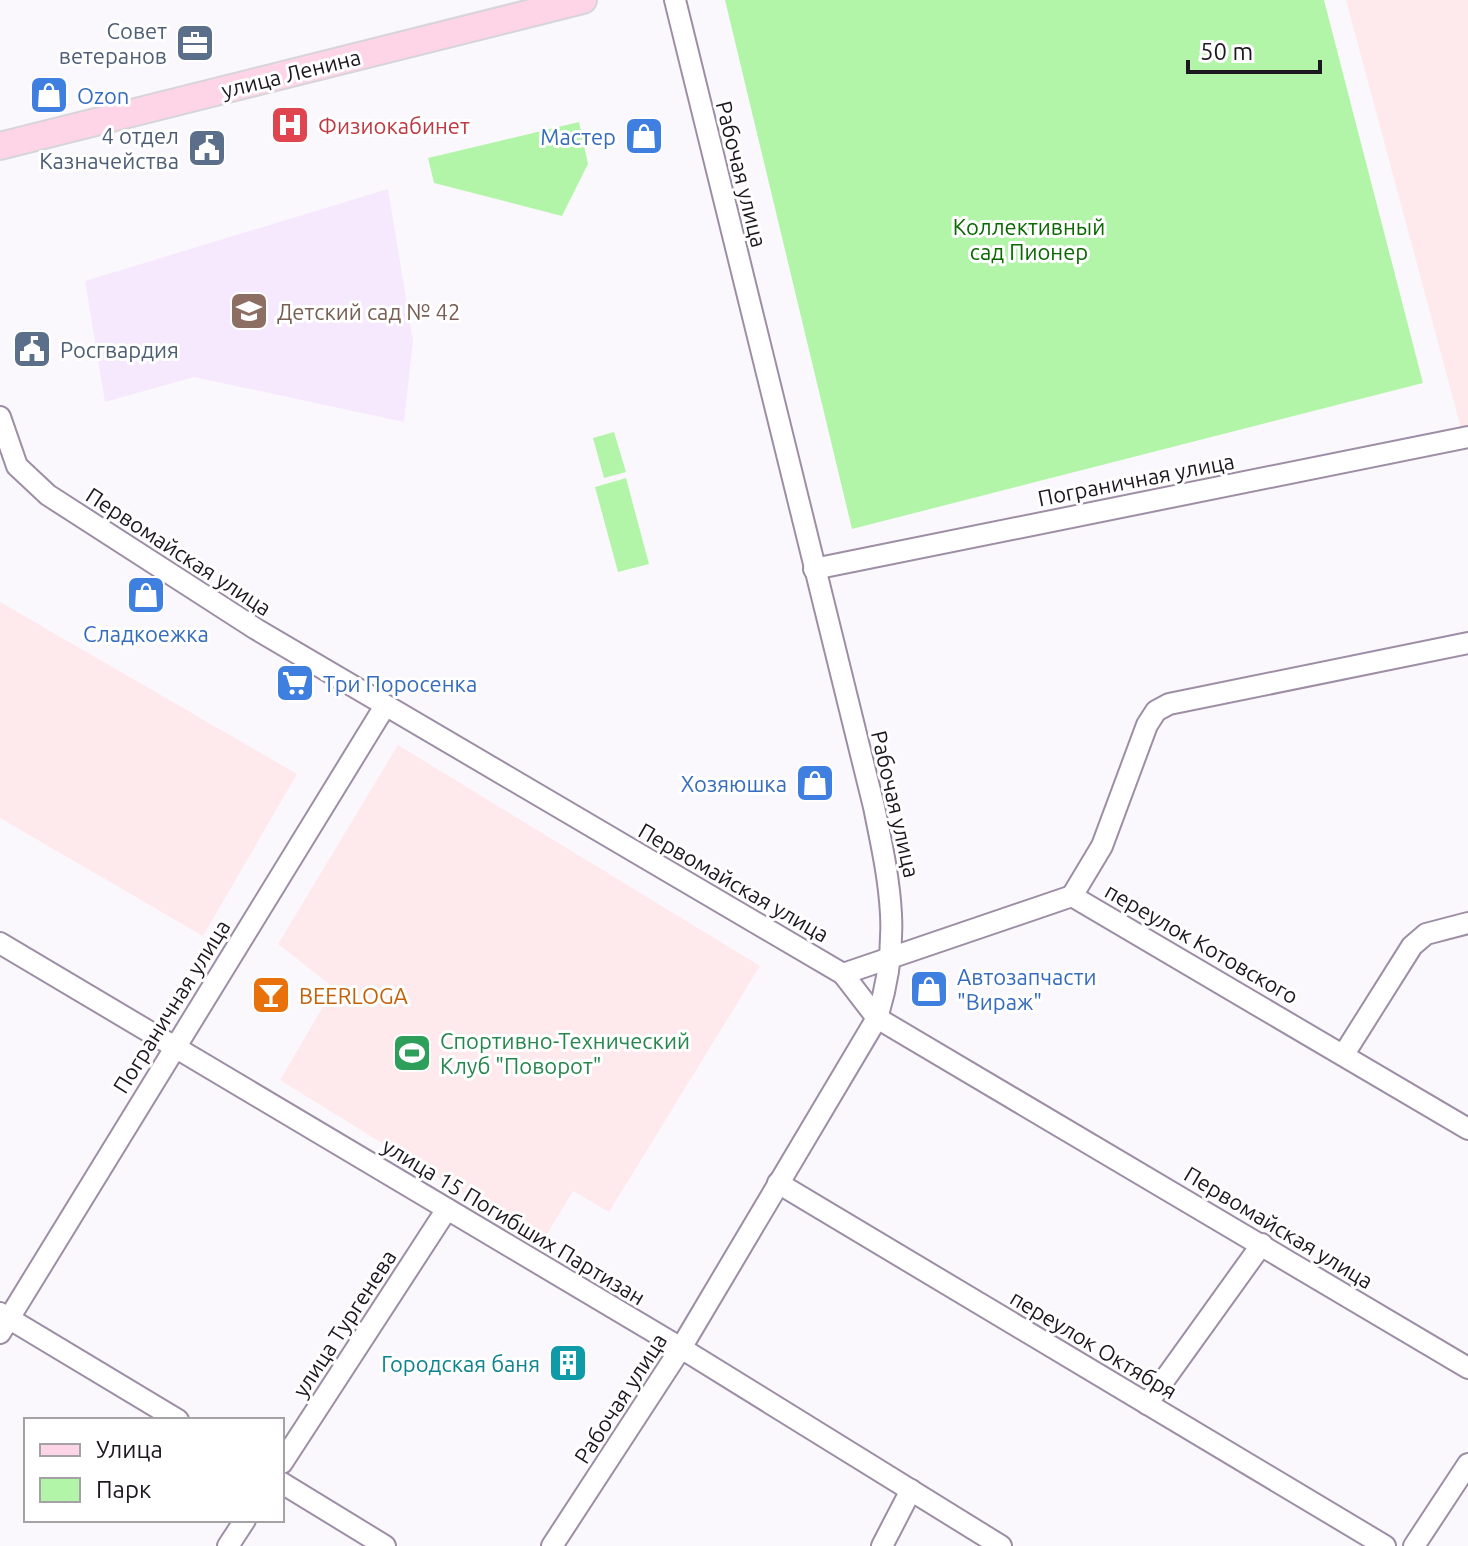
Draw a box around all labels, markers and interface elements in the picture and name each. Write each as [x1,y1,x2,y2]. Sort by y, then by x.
place label: Совет ветеранов [59,18,167,68]
office icon: Совет ветеранов [174,22,216,64]
scale bar [1188,24,1320,74]
text: 50 m [1200,38,1253,65]
street label: улица Ленина [219,44,363,102]
shop icon: Ozon [28,74,70,116]
place label: Ozon [77,83,129,108]
street label: Рабочая улица [712,98,772,250]
hospital icon: Физиокабинет [269,104,311,146]
place label: Физиокабинет [318,113,470,138]
shop icon: Мастер [623,115,665,157]
place label: 4 отдел Казначейства [39,123,179,173]
place label: Мастер [540,124,616,149]
public building icon: 4 отдел Казначейства [186,127,228,169]
park label: Коллективный сад Пионер [953,214,1105,264]
school or university icon: Детский сад № 42 [228,290,270,332]
place label: Детский сад № 42 [277,299,460,324]
public building icon: Росгвардия [11,328,53,370]
place label: Росгвардия [60,337,179,362]
street label: Пограничная улица [1036,448,1236,510]
street label: Первомайская улица [82,482,276,620]
shop icon: Сладкоежка [125,574,167,616]
place label: Сладкоежка [83,621,209,646]
supermarket icon: Три Поросенка [274,662,316,704]
place label: Три Поросенка [323,671,477,696]
street label: Рабочая улица [867,728,925,880]
shop icon: Хозяюшка [794,762,836,804]
place label: Хозяюшка [681,771,787,796]
street label: Первомайская улица [634,817,834,947]
street label: переулок Котовского [1101,878,1303,1008]
street label: Пограничная улица [107,915,235,1097]
place label: Автозапчасти "Вираж" [957,964,1097,1014]
shop icon: Автозапчасти "Вираж" [908,968,950,1010]
bar icon: BEERLOGA [250,974,292,1016]
place label: BEERLOGA [299,983,409,1008]
place label: Спортивно-Технический Клуб "Поворот" [440,1028,690,1078]
sports icon: Спортивно-Технический Клуб "Поворот" [391,1032,433,1074]
street label: улица 15 Погибших Партизан [378,1133,650,1309]
street label: Первомайская улица [1180,1161,1378,1293]
street label: улица Тургенева [287,1245,401,1401]
street label: переулок Октября [1006,1284,1182,1404]
street label: Рабочая улица [569,1328,671,1468]
building icon: Городская баня [547,1342,589,1384]
place label: Городская баня [381,1351,540,1376]
legend [24,1418,284,1522]
text: Улица [96,1436,163,1463]
text: Парк [96,1476,151,1503]

